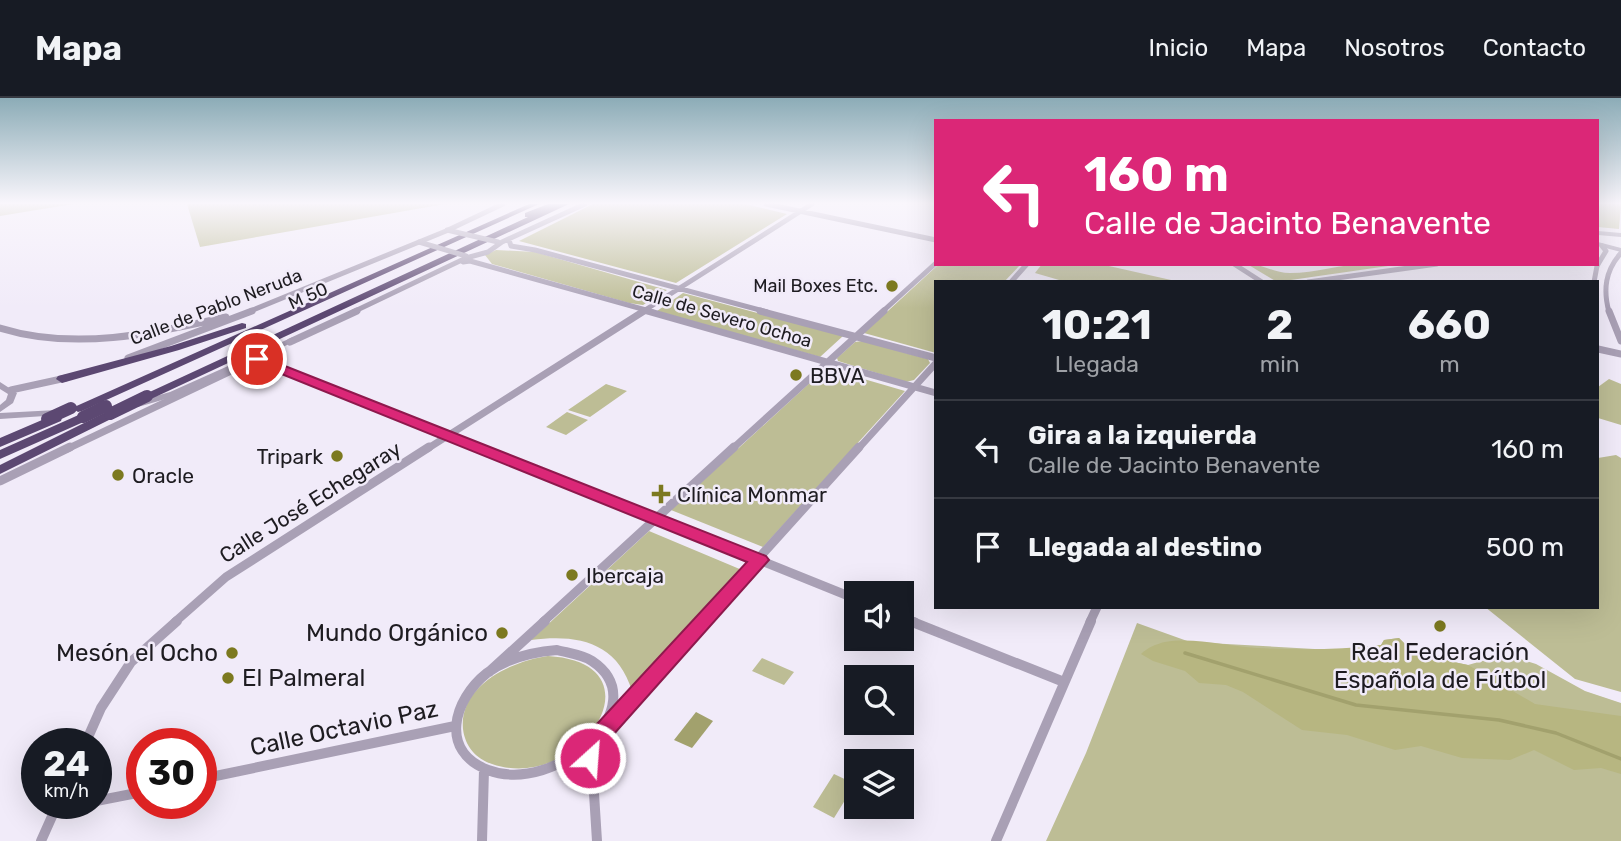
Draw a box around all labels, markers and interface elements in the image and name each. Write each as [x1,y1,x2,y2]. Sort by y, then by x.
text: Mapa [35,29,122,68]
text: Inicio [1149,34,1208,62]
text: Mapa [1246,34,1306,62]
text: Nosotros [1344,34,1445,62]
text: Contacto [1483,34,1586,62]
text: 160 m [1084,145,1229,203]
icon: left [969,147,1060,238]
text: Calle de Jacinto Benavente [1084,204,1491,242]
street label: Calle de Pablo Neruda [127,264,305,350]
place label: Mail Boxes Etc. [753,275,878,297]
street label: M 50 [285,278,331,314]
marker: Mail Boxes Etc. [884,278,900,294]
street label: Calle de Severo Ochoa [630,280,814,352]
text: 10:21 [1042,300,1152,350]
text: 2 [1266,300,1293,350]
text: 660 [1408,300,1491,350]
pin [227,329,287,389]
icon: arrive [238,340,276,378]
text: Llegada [1055,350,1139,378]
text: min [1260,350,1300,378]
text: m [1439,350,1460,378]
place label: BBVA [810,363,865,388]
marker: BBVA [788,367,804,383]
text: Gira a la izquierda [1028,420,1257,451]
icon: left [969,430,1007,468]
text: 160 m [1491,434,1564,465]
street label: Calle José Echegaray [215,436,406,568]
place label: Tripark [257,444,323,469]
marker: Tripark [329,448,345,464]
text: Calle de Jacinto Benavente [1028,451,1320,479]
place label: Oracle [132,463,194,488]
marker: Oracle [110,467,126,483]
place label: Clínica Monmar [677,482,827,507]
marker: Clínica Monmar [651,484,671,504]
icon: arrive [969,528,1007,566]
text: Llegada al destino [1028,532,1262,563]
text: 500 m [1486,532,1564,563]
place label: Ibercaja [586,563,664,588]
marker: Ibercaja [564,567,580,583]
map controls [844,581,914,819]
button: sound [844,581,914,651]
marker: Real Federación Española de Fútbol [1432,618,1448,634]
place label: Mundo Orgánico [306,619,488,647]
marker: Mundo Orgánico [494,625,510,641]
place label: Real Federación Española de Fútbol [1334,638,1546,694]
place label: Mesón el Ocho [56,639,218,667]
marker: Mesón el Ocho [224,645,240,661]
place label: El Palmeral [242,664,365,692]
button: search [844,665,914,735]
marker: El Palmeral [220,670,236,686]
street label: Calle Octavio Paz [247,694,441,762]
position arrow [553,721,627,795]
speed limit sign: 30 [126,728,217,819]
text: 24 [43,743,90,785]
button: layers [844,749,914,819]
text: km/h [44,780,89,802]

